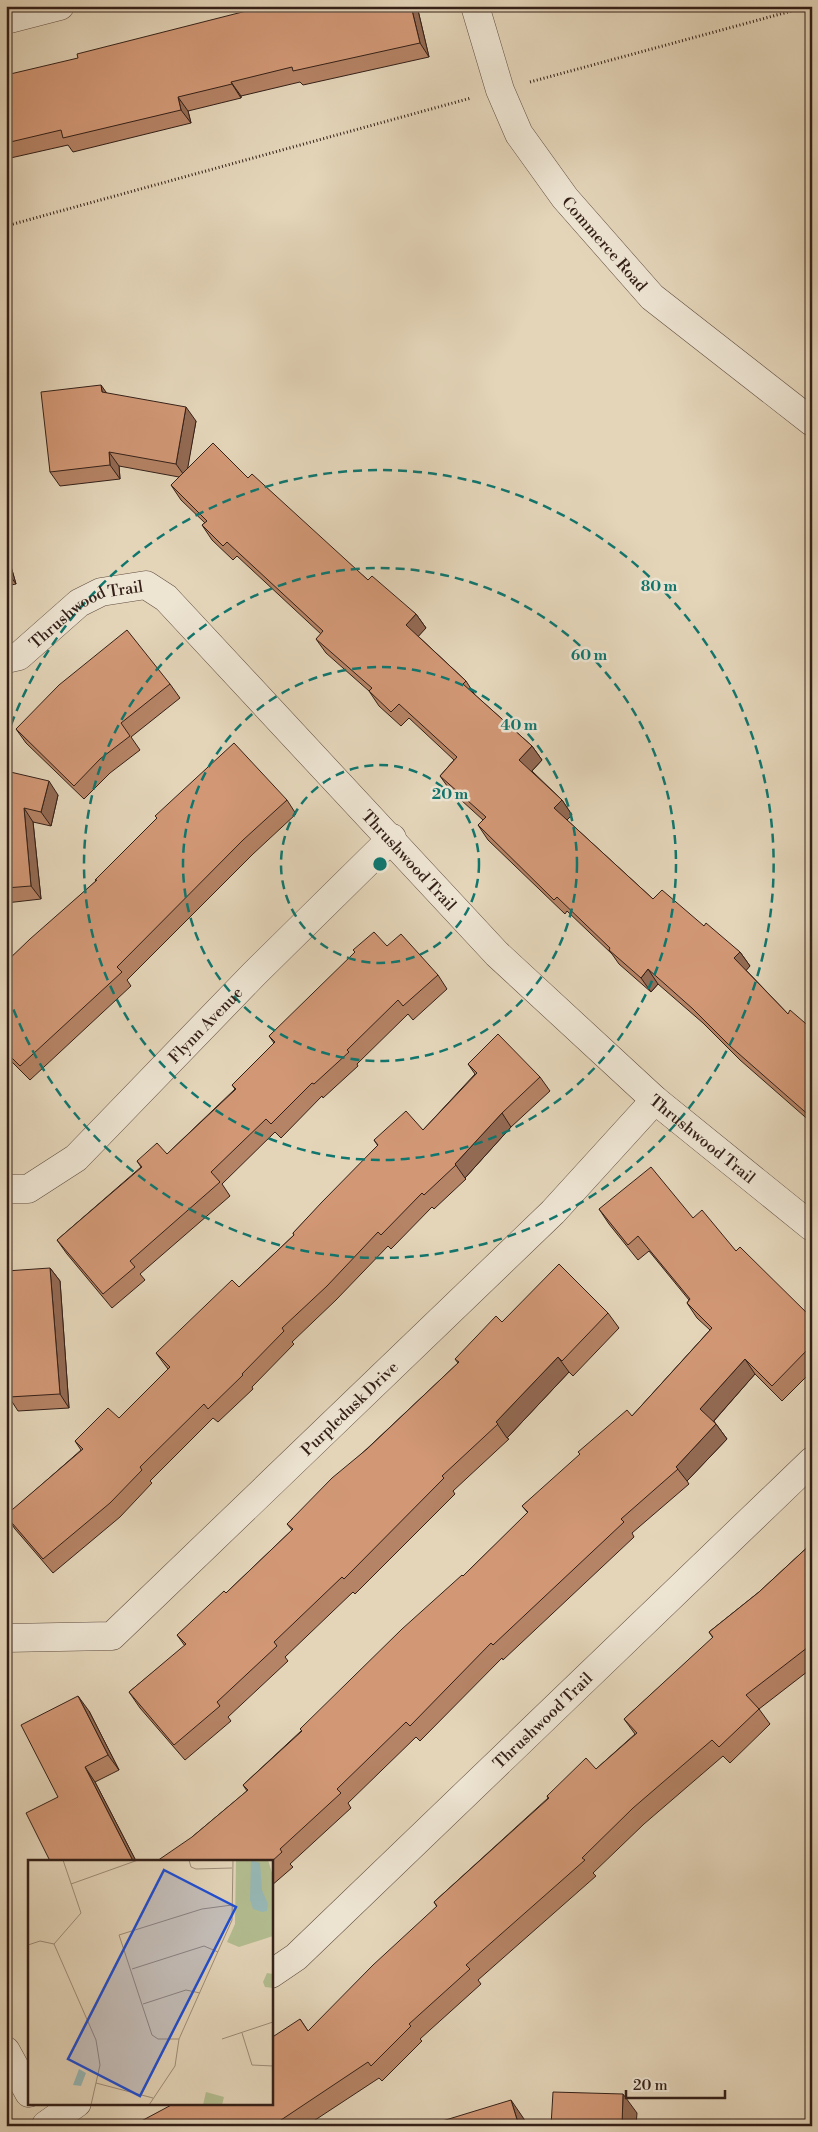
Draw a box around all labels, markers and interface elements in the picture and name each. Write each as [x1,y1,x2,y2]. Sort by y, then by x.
street label: Commerce Road [557,193,651,296]
street label: Thrushwood Trail [25,577,145,653]
text: 80 m [641,577,678,596]
text: 60 m [571,646,608,665]
text: 40 m [500,716,538,735]
text: 20 m [432,785,469,804]
street label: Thrushwood Trail [357,806,461,915]
centre of rings [371,855,389,873]
street label: Flynn Avenue [165,983,247,1067]
street label: Thrushwood Trail [645,1091,759,1188]
street label: Purpledusk Drive [297,1357,403,1460]
street label: Thrushwood Trail [489,1668,597,1773]
inset map [28,1860,272,2104]
scale bar [626,2067,724,2099]
text: 20 m [633,2076,668,2095]

